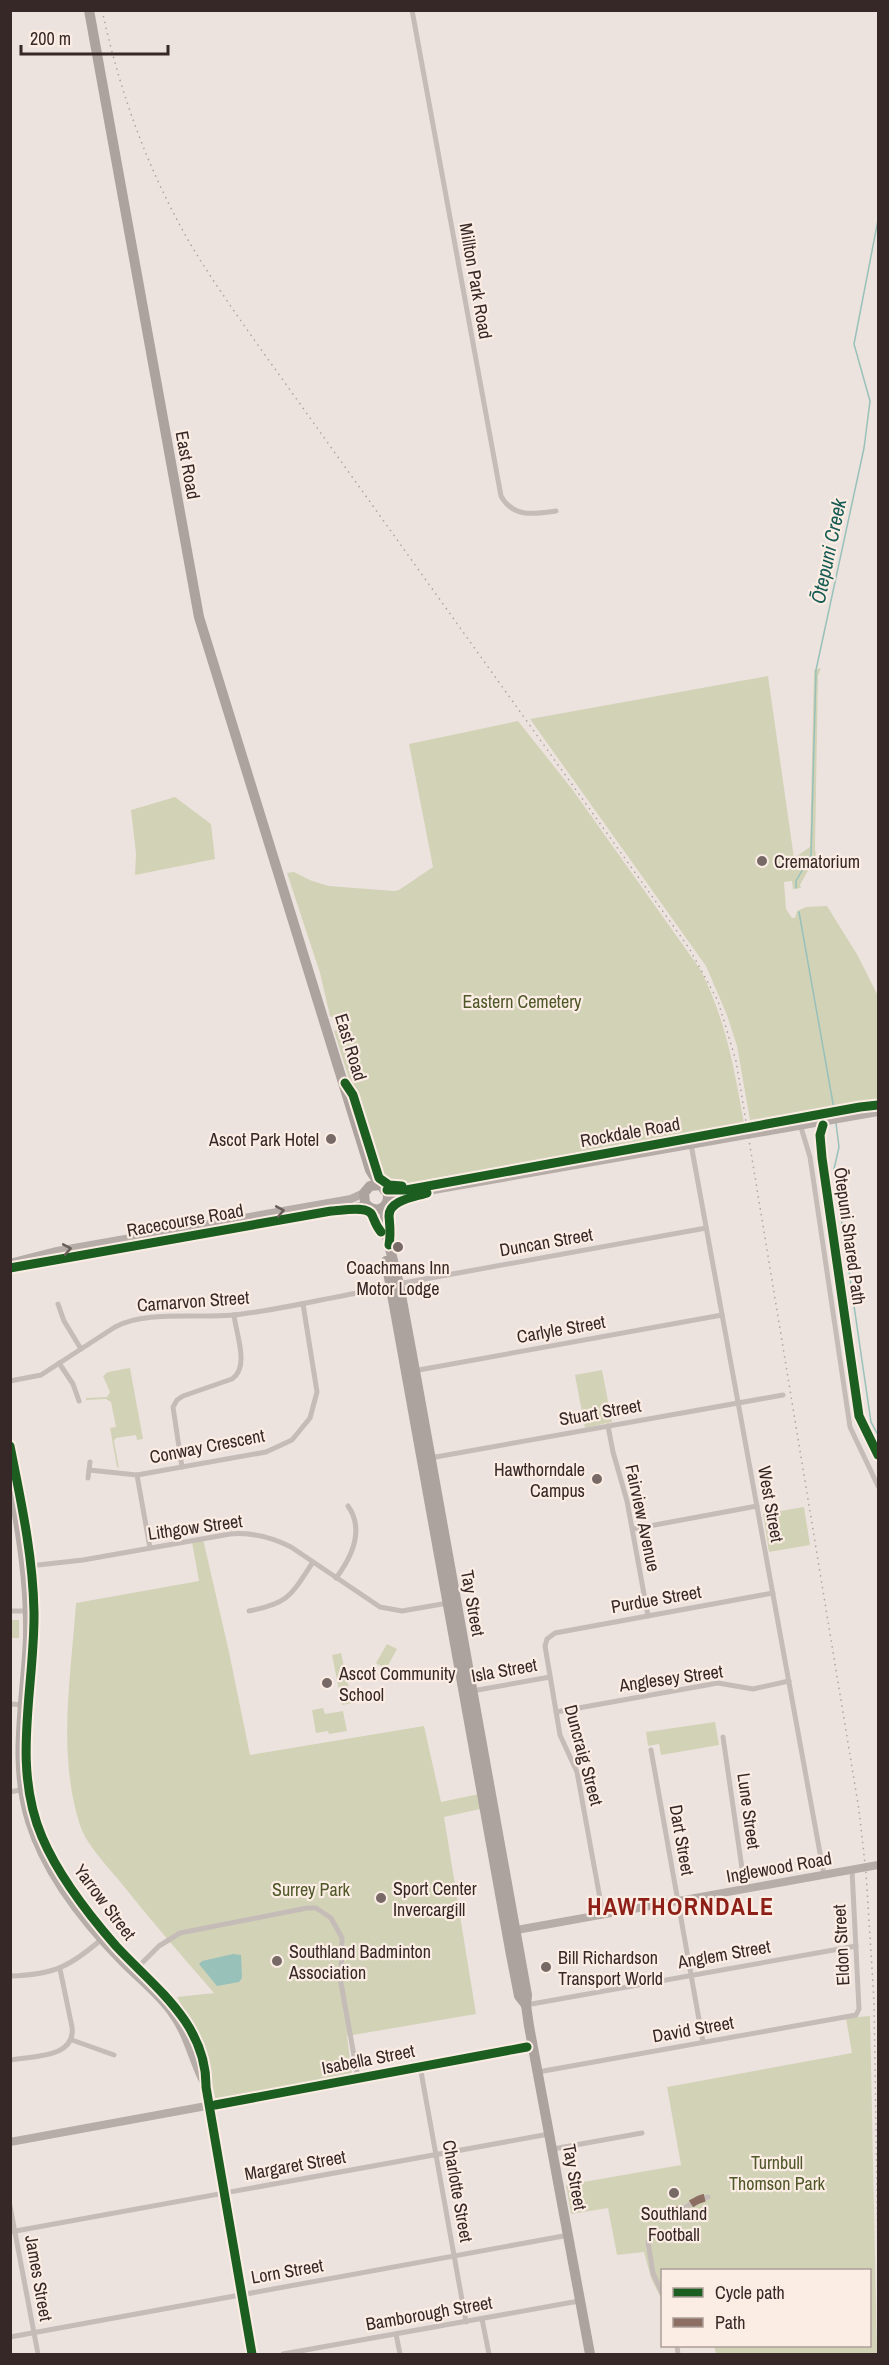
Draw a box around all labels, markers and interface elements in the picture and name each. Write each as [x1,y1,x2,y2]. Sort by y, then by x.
scale bar [21,18,168,56]
text: 200 m [30,26,71,51]
street label: Millton Park Road [454,221,498,341]
street label: East Road [170,429,206,501]
water label: Ōtepuni Creek [804,495,852,606]
place label: Crematorium [774,849,860,874]
marker: Crematorium [755,854,769,868]
park label: Eastern Cemetery [463,989,582,1014]
street label: East Road [329,1010,373,1084]
street label: Rockdale Road [578,1111,682,1153]
place label: Ascot Park Hotel [208,1127,319,1152]
marker: Ascot Park Hotel [324,1132,338,1146]
street label: Ōtepuni Shared Path [828,1166,872,1306]
street label: Racecourse Road [125,1197,245,1243]
one-way arrow [275,1205,285,1218]
street label: Duncan Street [497,1221,595,1263]
marker: Coachmans Inn Motor Lodge [391,1240,405,1254]
one-way arrow [62,1243,72,1256]
place label: Coachmans Inn Motor Lodge [346,1255,450,1301]
street label: Carnarvon Street [136,1285,250,1317]
street label: Carlyle Street [515,1309,607,1349]
street label: Stuart Street [557,1392,643,1432]
street label: Conway Crescent [147,1423,267,1469]
place label: Hawthorndale Campus [494,1457,585,1503]
street label: Fairview Avenue [619,1462,667,1574]
street label: West Street [752,1464,790,1544]
marker: Hawthorndale Campus [590,1472,604,1486]
street label: Lithgow Street [146,1508,244,1546]
street label: Tay Street [455,1568,491,1638]
street label: Purdue Street [609,1579,703,1619]
street label: Isla Street [469,1652,539,1688]
street label: Anglesey Street [617,1658,724,1698]
place label: Ascot Community School [338,1661,456,1707]
marker: Ascot Community School [320,1676,334,1690]
street label: Duncraig Street [559,1702,609,1808]
street label: Lune Street [731,1771,767,1851]
street label: Dart Street [663,1803,701,1877]
street label: Inglewood Road [724,1845,834,1889]
street label: Yarrow Street [68,1859,142,1945]
place label: Sport Center Invercargill [393,1876,477,1922]
park label: Surrey Park [272,1877,351,1902]
district label: HAWTHORNDALE [587,1890,775,1922]
marker: Sport Center Invercargill [374,1891,388,1905]
street label: Eldon Street [826,1904,856,1986]
street label: Anglem Street [675,1934,772,1975]
place label: Southland Badminton Association [288,1939,431,1985]
place label: Bill Richardson Transport World [558,1945,663,1991]
marker: Southland Badminton Association [270,1954,284,1968]
marker: Bill Richardson Transport World [539,1960,553,1974]
street label: David Street [650,2010,736,2048]
street label: Isabella Street [319,2038,417,2080]
street label: Charlotte Street [437,2138,479,2244]
street label: Tay Street [557,2142,593,2212]
street label: Margaret Street [242,2144,348,2186]
park label: Turnbull Thomson Park [729,2150,826,2196]
marker: Southland Football [667,2186,681,2200]
place label: Southland Football [641,2201,707,2247]
street label: James Street [19,2233,59,2323]
street label: Lorn Street [249,2252,325,2290]
legend [661,2269,871,2347]
text: Cycle path [715,2280,785,2305]
street label: Bamborough Street [364,2290,494,2336]
text: Path [715,2310,745,2335]

